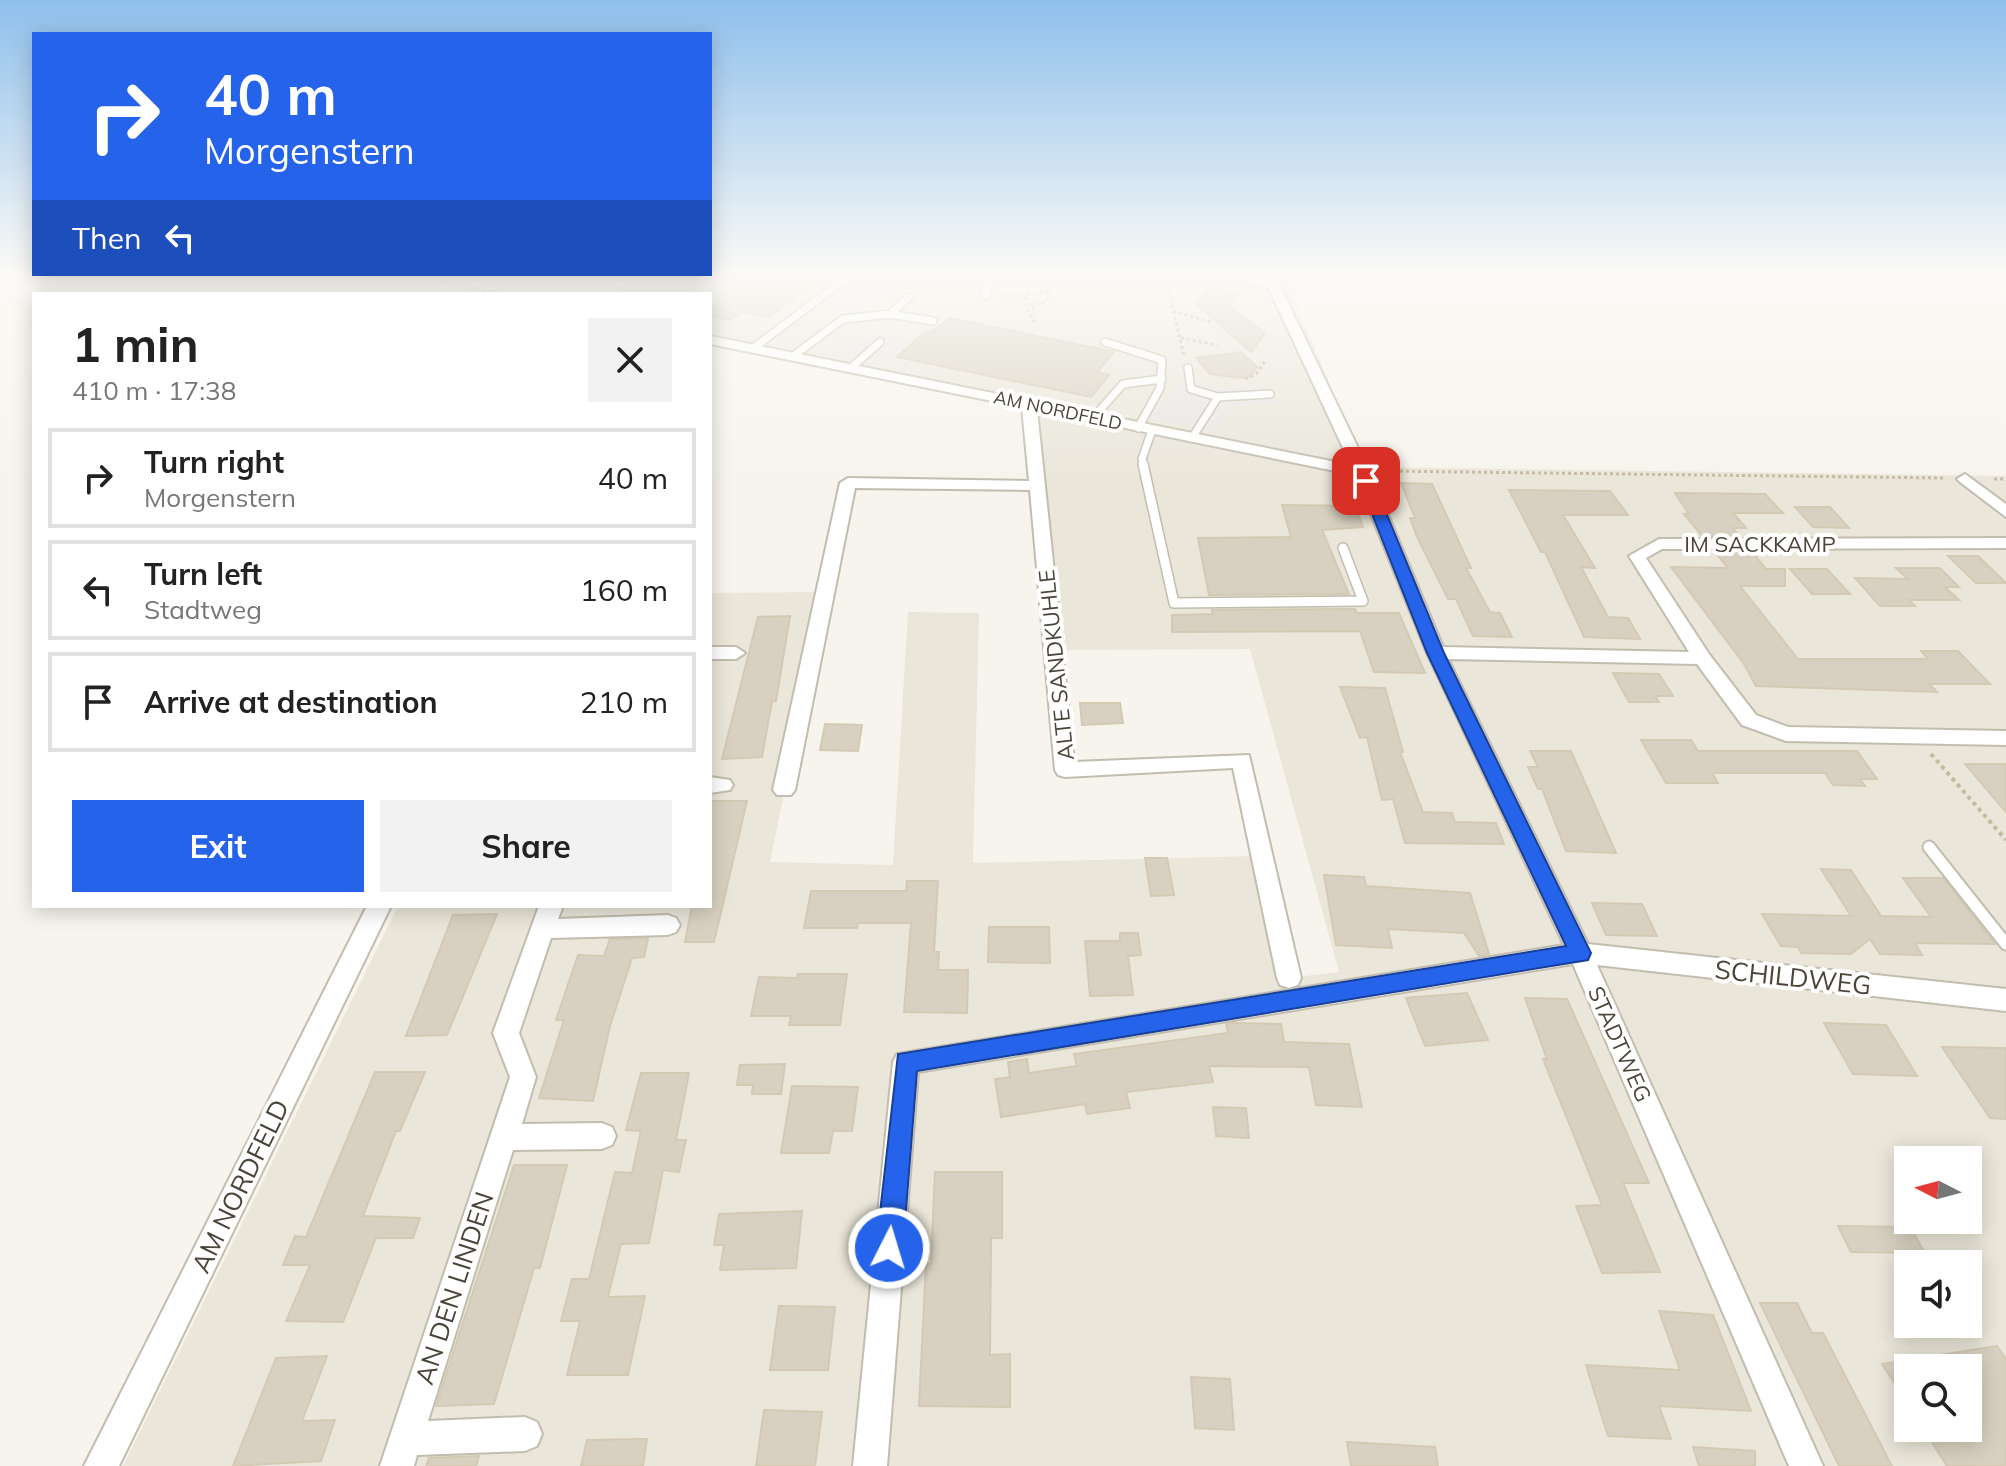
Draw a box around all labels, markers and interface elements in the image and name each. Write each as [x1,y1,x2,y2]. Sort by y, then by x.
text: 40 m [204,59,337,129]
icon: right [72,64,176,168]
text: Morgenstern [204,128,415,173]
icon: left [158,216,202,260]
text: Then [72,219,142,257]
text: 1 min [72,314,199,374]
button: close [588,318,672,402]
text: 410 m · 17:38 [72,374,236,407]
street label: AM NORDFELD [992,385,1124,435]
text: Turn right [144,443,284,481]
pin [1332,447,1400,515]
icon: right [76,456,120,500]
text: 40 m [598,459,668,497]
icon: arrive [1344,459,1388,503]
text: Morgenstern [144,481,296,514]
street label: IM SACKKAMP [1684,530,1836,558]
text: Turn left [144,555,262,593]
icon: left [76,568,120,612]
street label: ALTE SANDKUHLE [1032,568,1080,762]
text: 160 m [580,571,668,609]
text: Stadtweg [144,593,262,626]
icon: arrive [76,680,120,724]
text: Arrive at destination [144,683,438,721]
text: 210 m [580,683,668,721]
button: Exit [72,800,364,892]
button: Share [380,800,672,892]
street label: SCHILDWEG [1713,952,1873,1002]
street label: STADTWEG [1582,982,1658,1106]
street label: AM NORDFELD [184,1094,296,1278]
north arrow [1894,1146,1982,1234]
map controls [1894,1146,1982,1442]
street label: AN DEN LINDEN [407,1187,501,1389]
position arrow [847,1206,931,1290]
button: sound [1894,1250,1982,1338]
button: search [1894,1354,1982,1442]

